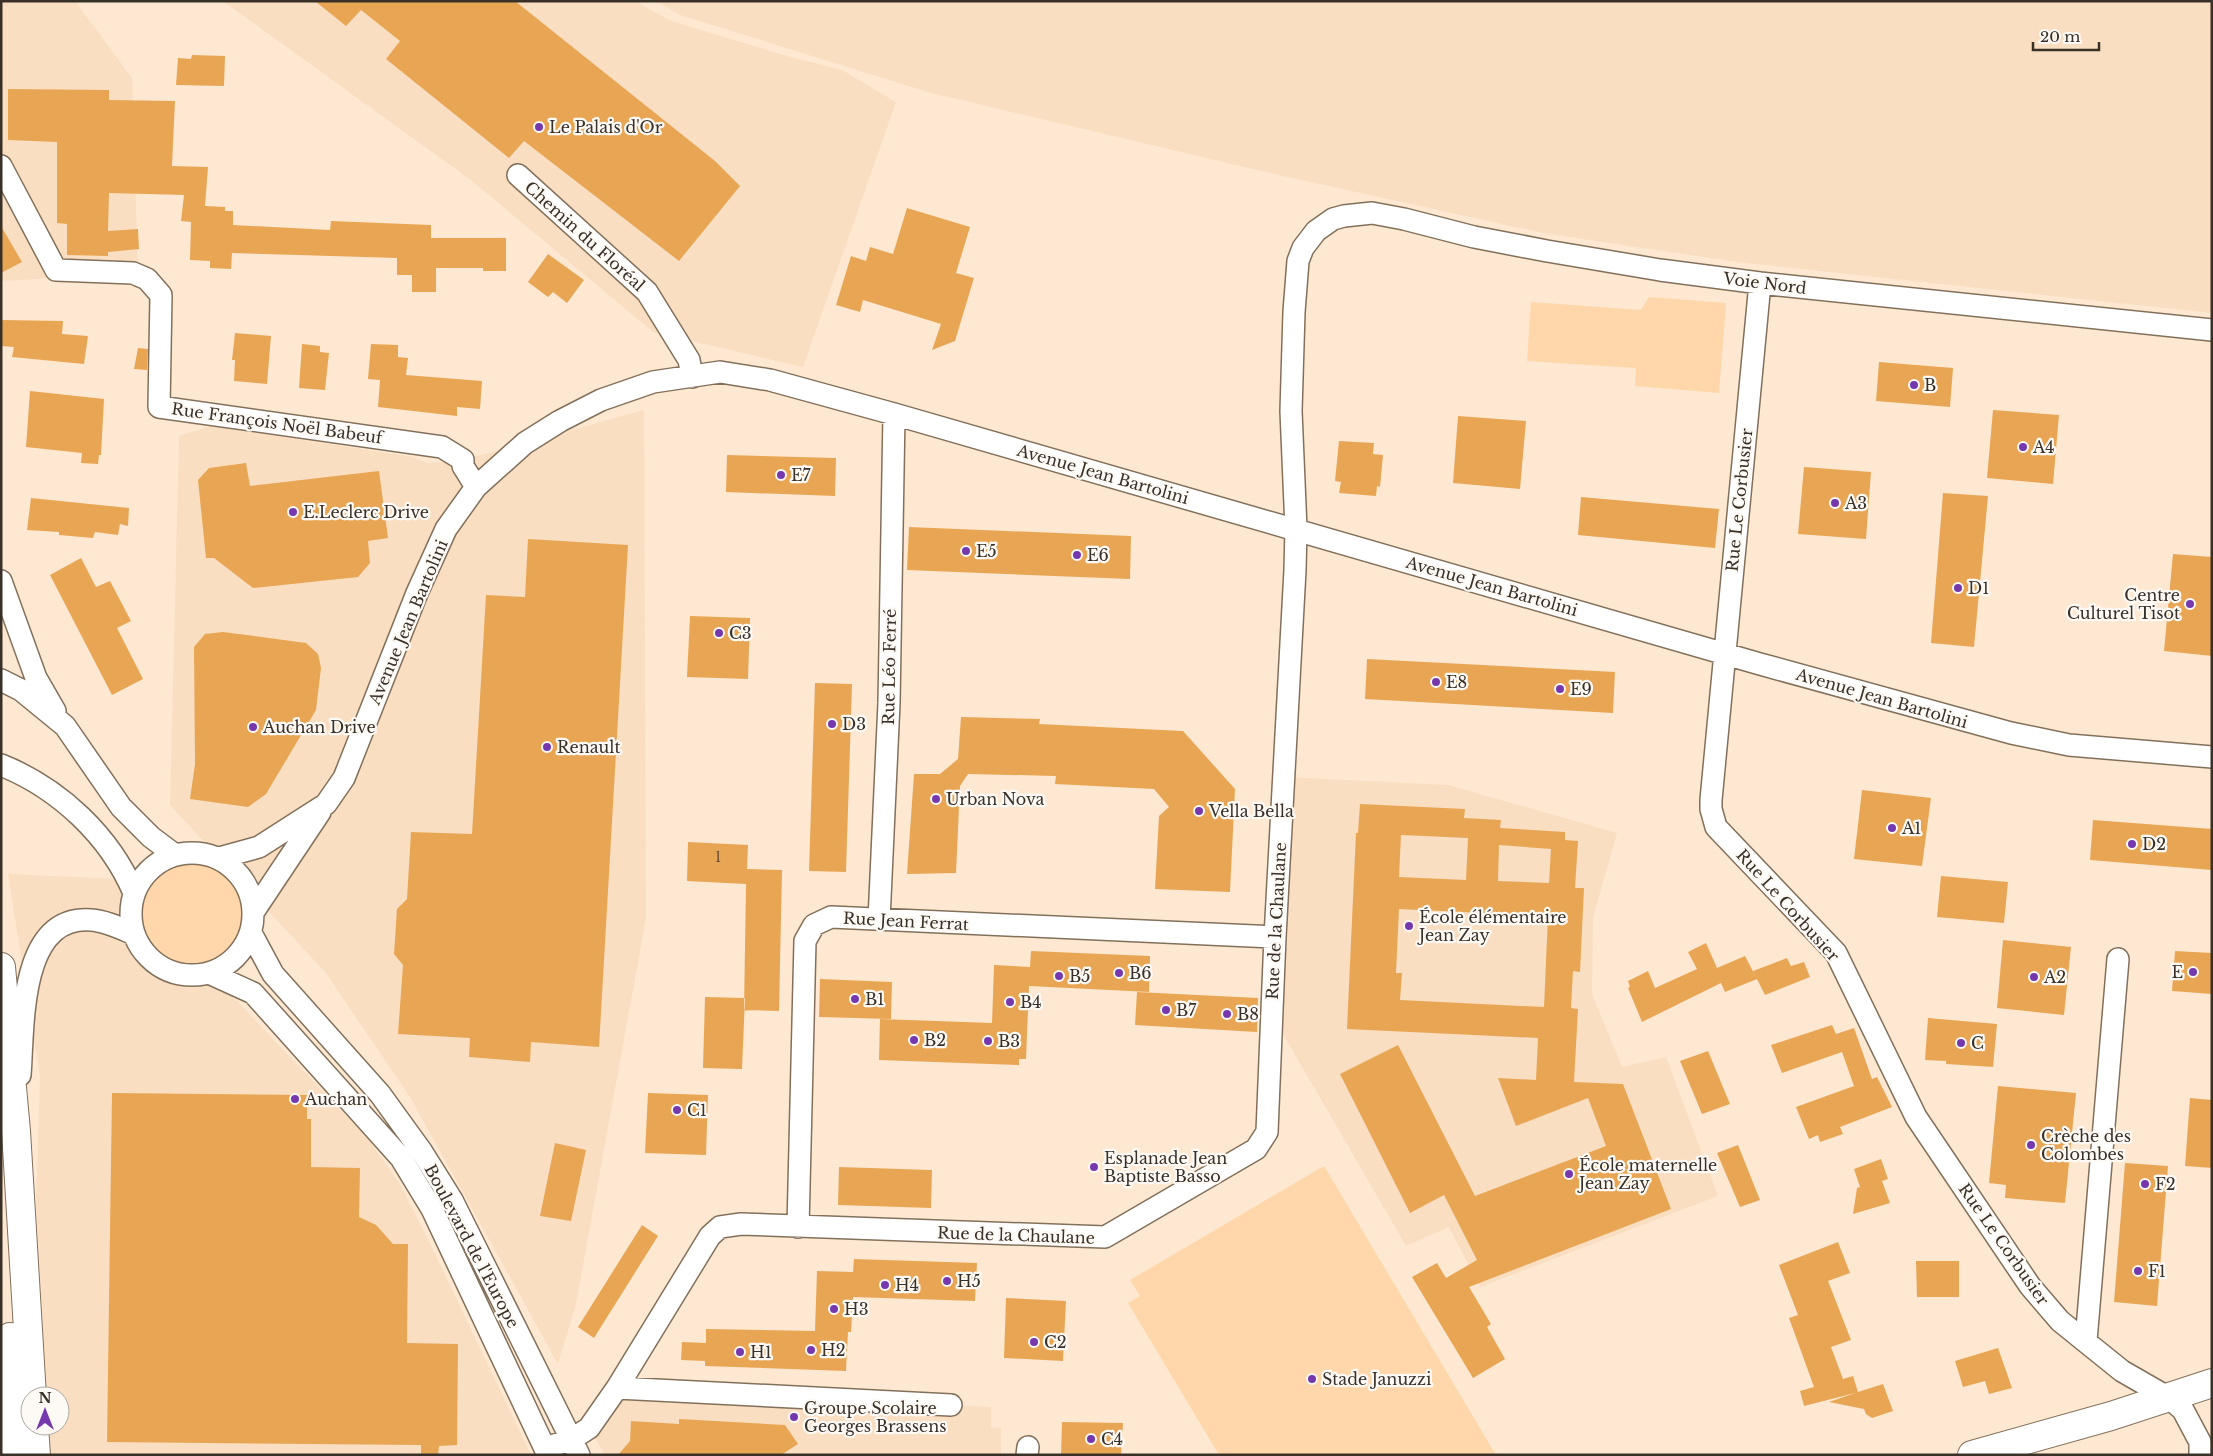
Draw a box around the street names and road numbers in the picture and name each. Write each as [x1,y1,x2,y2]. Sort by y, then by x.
street label: Chemin du Floréal [521,177,649,295]
street label: Voie Nord [1721,268,1808,298]
street label: Rue François Noël Babeuf [170,398,386,448]
street label: Rue Le Corbusier [1722,427,1757,573]
street label: Avenue Jean Bartolini [1014,440,1192,508]
street label: Avenue Jean Bartolini [364,536,452,709]
street label: Avenue Jean Bartolini [1403,552,1581,620]
street label: Rue Léo Ferré [878,609,900,725]
street label: Avenue Jean Bartolini [1793,664,1971,732]
street label: Rue de la Chaulane [1262,842,1290,1000]
street label: Rue Le Corbusier [1732,845,1844,966]
street label: Rue Jean Ferrat [843,908,969,934]
street label: Boulevard de l'Europe [420,1161,524,1331]
street label: Rue Le Corbusier [1954,1179,2054,1309]
street label: Rue de la Chaulane [937,1222,1095,1248]

